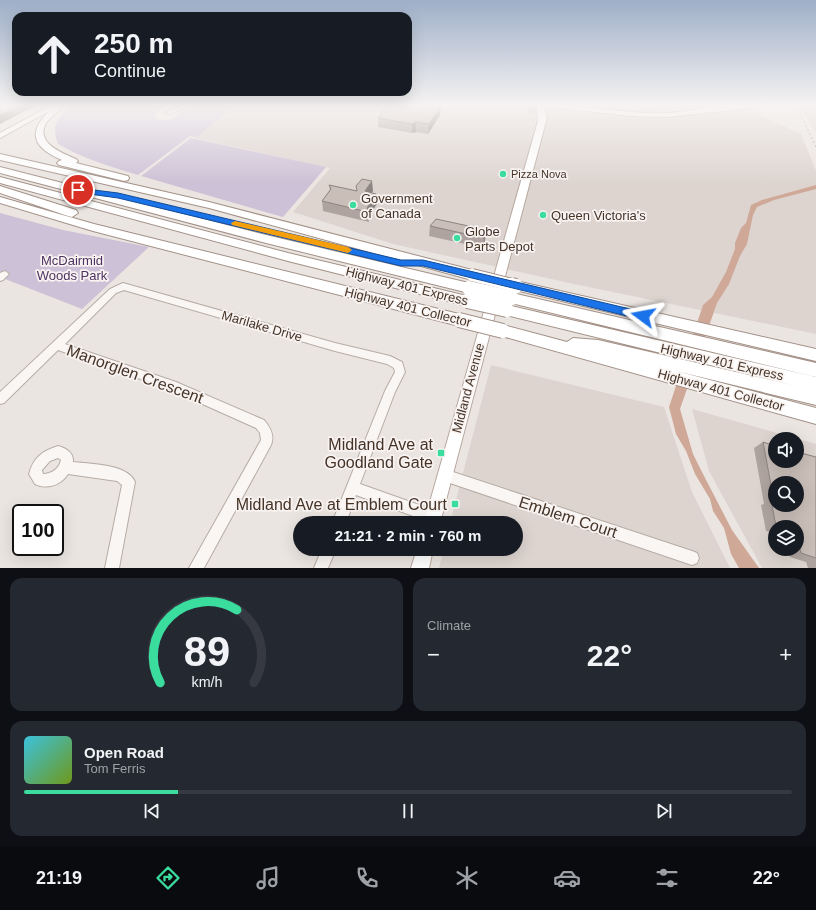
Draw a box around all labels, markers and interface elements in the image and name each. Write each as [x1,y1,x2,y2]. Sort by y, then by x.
icon: ahead [28,28,80,80]
text: 250 m [94,28,173,59]
text: Continue [94,61,166,81]
place label: Pizza Nova [511,168,568,180]
marker: Pizza Nova [498,169,508,179]
pin [61,173,95,207]
icon: arrive [67,179,89,201]
place label: Government of Canada [361,191,433,221]
marker: Government of Canada [348,200,358,210]
place label: Queen Victoria's [551,208,646,223]
marker: Queen Victoria's [538,210,548,220]
place label: Globe Parts Depot [465,224,534,254]
marker: Globe Parts Depot [452,233,462,243]
park label: McDairmid Woods Park [37,253,108,283]
street label: Highway 401 Express [344,264,470,309]
street label: Highway 401 Collector [343,284,474,330]
position arrow [622,295,664,337]
street label: Marilake Drive [220,307,304,345]
street label: Manorglen Crescent [64,341,206,407]
street label: Midland Avenue [449,341,487,435]
street label: Highway 401 Express [659,341,785,384]
street label: Highway 401 Collector [656,366,786,414]
map controls [768,432,804,556]
button: sound [768,432,804,468]
place label: Midland Ave at Goodland Gate [324,436,434,471]
marker: Midland Ave at Goodland Gate [436,448,446,458]
button: search [768,476,804,512]
street label: Emblem Court [517,493,620,541]
place label: Midland Ave at Emblem Court [236,496,448,513]
marker: Midland Ave at Emblem Court [450,499,460,509]
speed limit sign: 100 [12,504,64,556]
button: layers [768,520,804,556]
text: 21:21 · 2 min · 760 m [335,527,481,544]
text: Climate [427,618,471,633]
text: 89 [183,627,230,674]
text: 22° [587,639,632,672]
text: − [427,642,440,667]
text: + [779,642,792,667]
text: km/h [191,673,222,689]
text: Open Road [84,744,164,761]
text: Tom Ferris [84,761,145,776]
icon: previous [141,800,163,822]
icon: pause [397,800,419,822]
icon: next [653,800,675,822]
icon: directions [154,864,182,892]
icon: music [254,864,282,892]
icon: phone [353,864,381,892]
icon: climate [453,864,481,892]
icon: car [553,864,581,892]
icon: filters [653,864,681,892]
text: 21:19 [36,868,82,888]
text: 22° [753,868,780,888]

